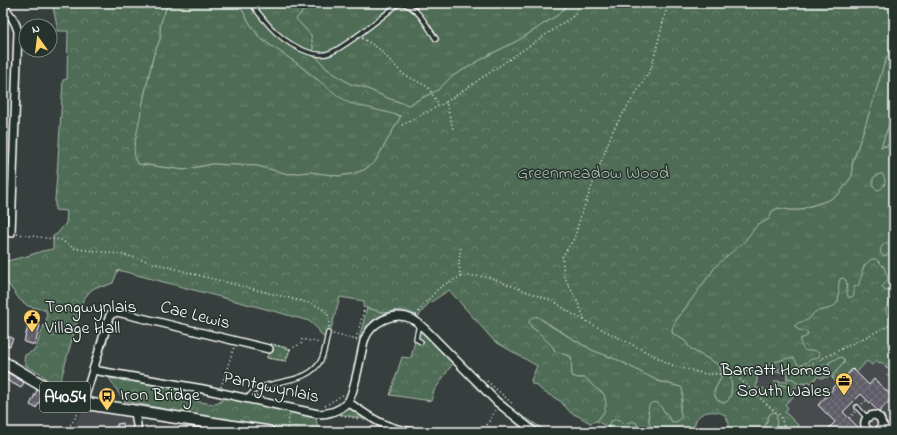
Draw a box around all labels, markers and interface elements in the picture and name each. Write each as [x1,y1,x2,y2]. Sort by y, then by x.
north arrow [18,18,58,58]
text: N [30,21,41,38]
park label: Greenmeadow Wood [517,161,669,187]
place label: Tongwynlais Village Hall [44,295,137,343]
street label: Cae Lewis [157,295,233,337]
public building icon: Tongwynlais Village Hall [22,308,42,333]
place label: Barratt Homes South Wales [720,358,831,405]
street label: Pantgwynlais [220,365,322,412]
office icon: Barratt Homes South Wales [834,371,854,396]
road number: A4054 [40,382,90,412]
place label: Iron Bridge [120,383,201,410]
bus stop icon: Iron Bridge [97,386,117,411]

